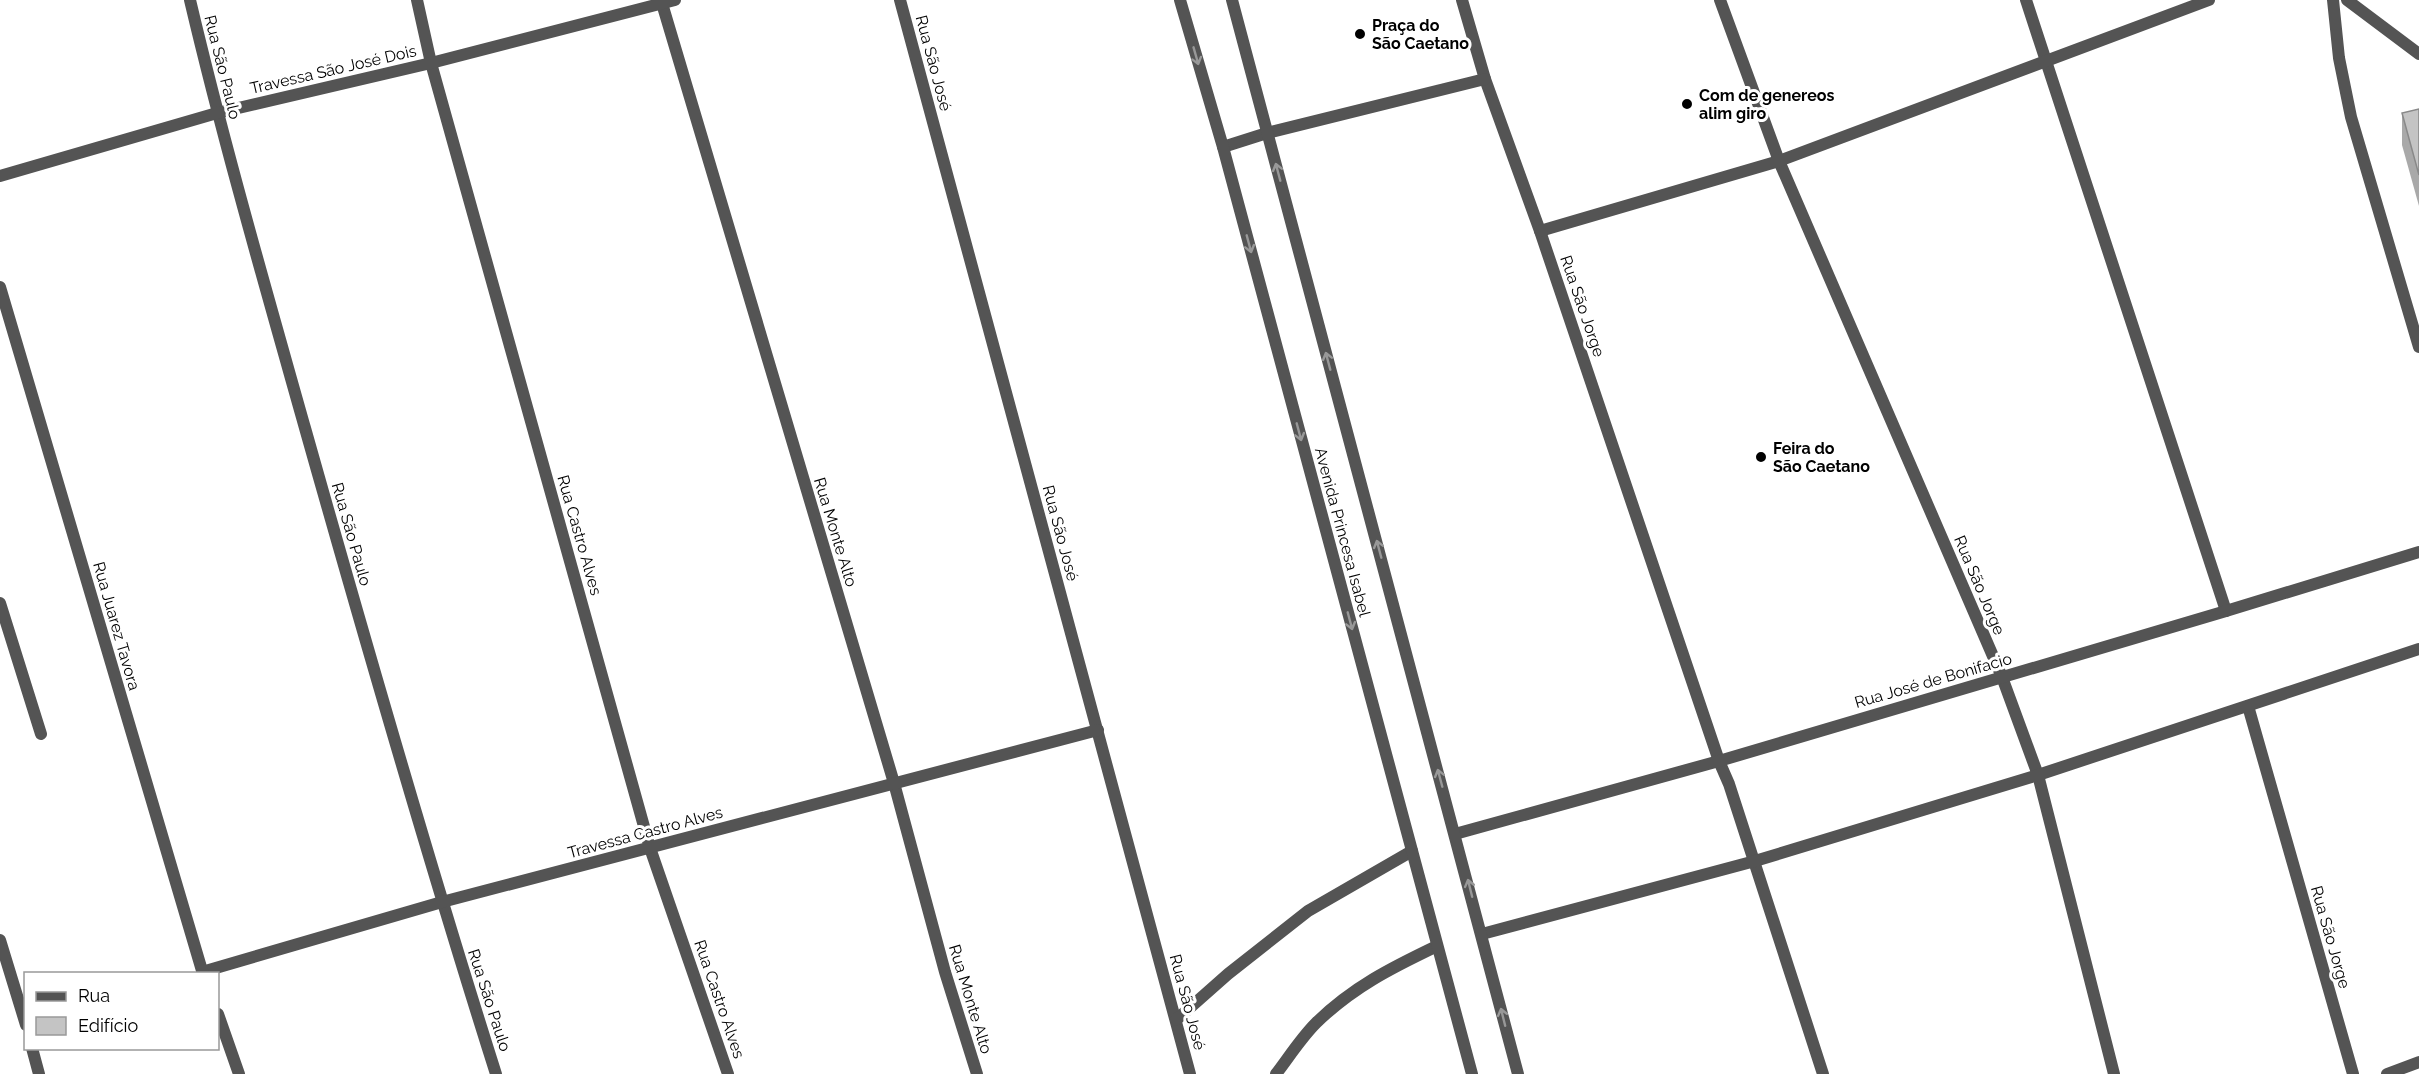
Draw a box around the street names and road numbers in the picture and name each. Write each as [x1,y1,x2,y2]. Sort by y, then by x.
street label: Rua São Paulo [200,13,245,121]
street label: Rua São José [912,13,955,113]
street label: Travessa São José Dois [248,41,418,98]
street label: Rua São Jorge [1556,253,1609,359]
street label: Avenida Princesa Isabel [1311,445,1374,619]
street label: Rua Castro Alves [553,473,606,598]
street label: Rua Monte Alto [810,475,861,589]
street label: Rua São Paulo [328,480,375,588]
street label: Rua São José [1039,483,1082,583]
street label: Rua São Jorge [1950,533,2009,638]
street label: Rua Juarez Tavora [89,560,144,693]
street label: Rua José de Bonifacio [1852,649,2014,712]
street label: Travessa Castro Alves [566,803,725,862]
street label: Rua São Jorge [2307,884,2354,991]
street label: Rua Castro Alves [690,937,749,1061]
street label: Rua Monte Alto [945,942,996,1056]
street label: Rua São Paulo [464,947,515,1054]
street label: Rua São José [1166,952,1209,1052]

